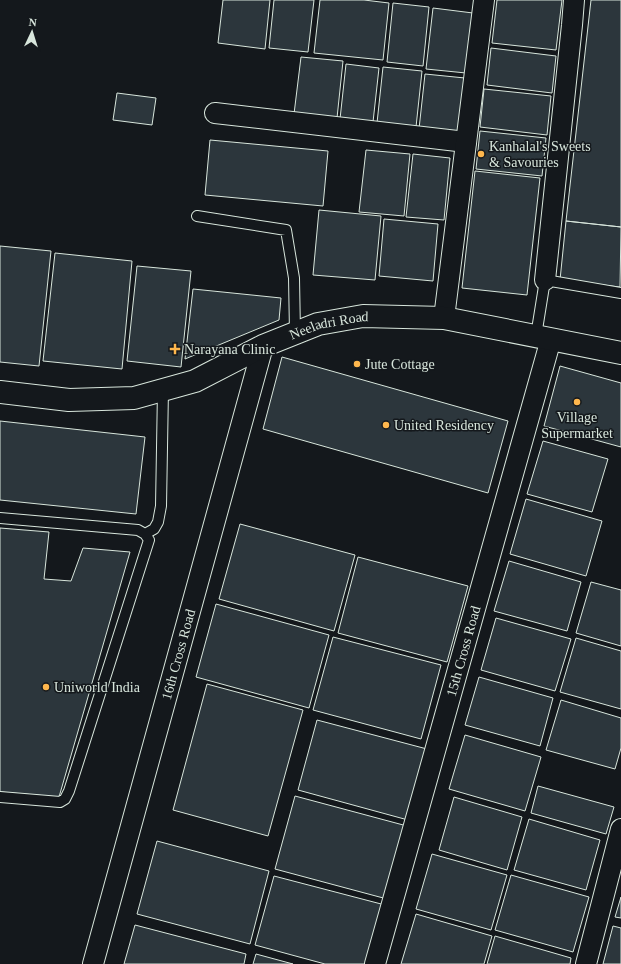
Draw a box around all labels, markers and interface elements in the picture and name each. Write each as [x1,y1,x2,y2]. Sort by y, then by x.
north arrow [12,12,52,52]
text: N [28,16,37,28]
place label: Kanhalal's Sweets & Savouries [489,139,591,170]
marker: Kanhalal's Sweets & Savouries [476,149,486,159]
street label: Neeladri Road [287,309,369,343]
place label: Narayana Clinic [184,342,275,357]
marker: Narayana Clinic [169,343,181,355]
place label: Jute Cottage [365,357,435,372]
marker: Jute Cottage [352,359,362,369]
marker: Village Supermarket [572,397,582,407]
place label: Village Supermarket [541,410,613,441]
place label: United Residency [394,418,494,433]
marker: United Residency [381,420,391,430]
street label: 15th Cross Road [444,604,483,698]
street label: 16th Cross Road [159,608,198,702]
place label: Uniworld India [54,680,141,695]
marker: Uniworld India [41,682,51,692]

